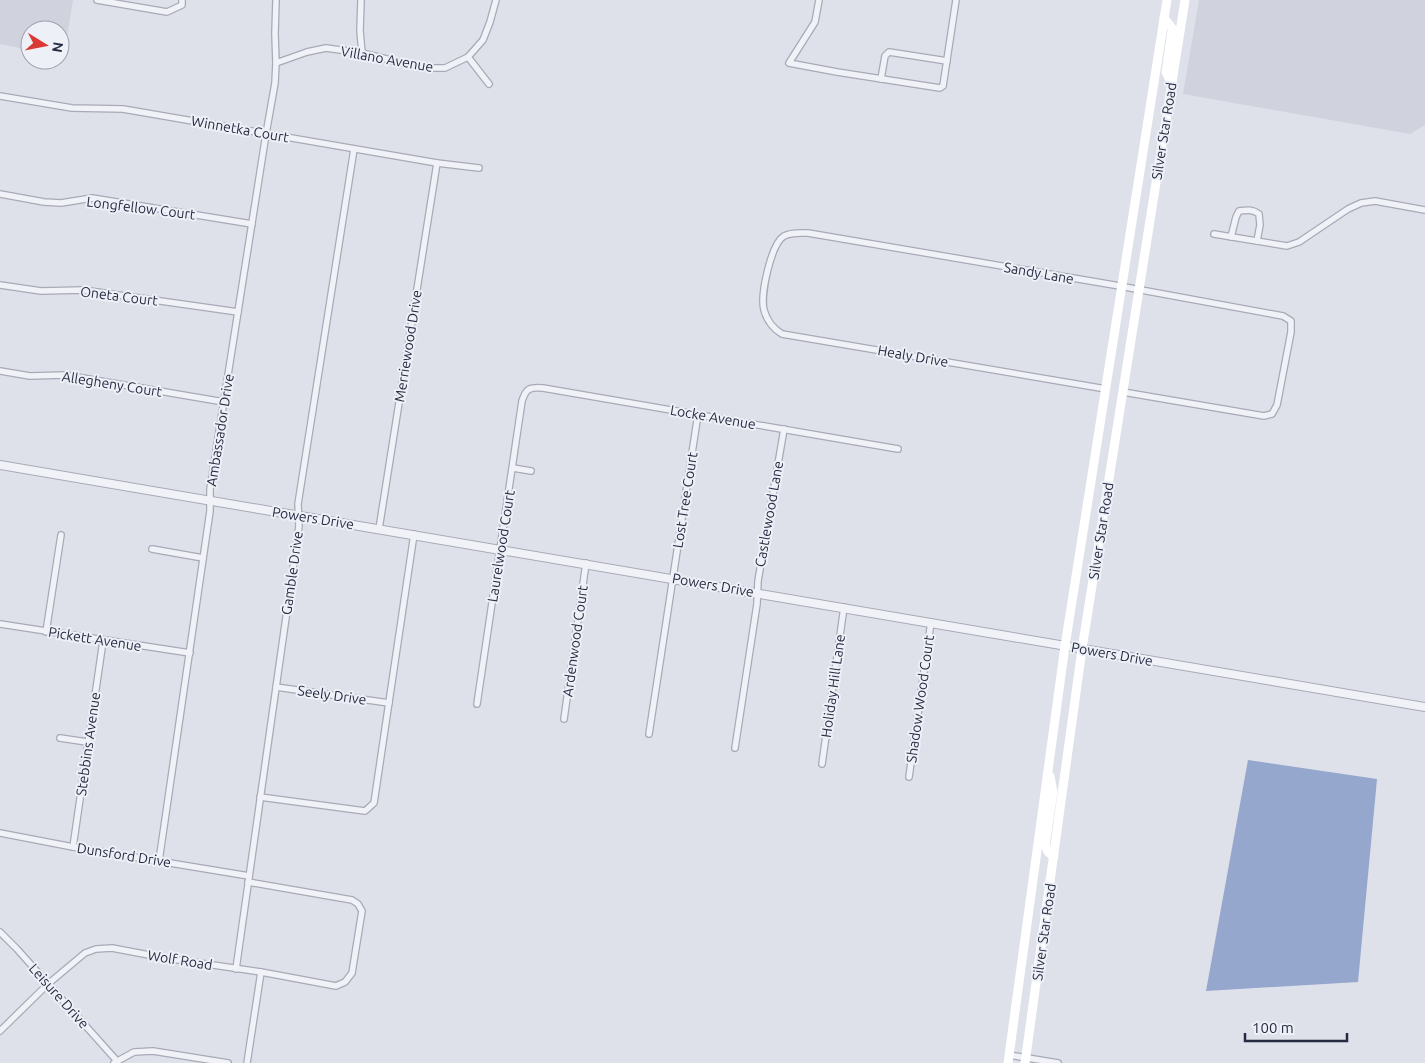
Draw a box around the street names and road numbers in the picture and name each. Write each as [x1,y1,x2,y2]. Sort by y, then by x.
street label: Villano Avenue [339,43,435,75]
street label: Silver Star Road [1148,81,1180,181]
street label: Winnetka Court [190,113,291,146]
street label: Longfellow Court [86,193,197,223]
street label: Sandy Lane [1003,259,1075,287]
street label: Oneta Court [79,283,159,309]
street label: Merriewood Drive [391,289,425,403]
street label: Healy Drive [876,342,950,370]
street label: Allegheny Court [61,368,164,400]
street label: Ambassador Drive [203,372,237,488]
street label: Locke Avenue [669,402,757,432]
street label: Lost Tree Court [670,450,701,549]
street label: Castlewood Lane [752,460,786,568]
street label: Silver Star Road [1085,481,1117,581]
street label: Laurelwood Court [484,488,518,603]
street label: Powers Drive [271,504,355,532]
street label: Gamble Drive [278,530,306,616]
street label: Powers Drive [671,570,755,600]
street label: Ardenwood Court [559,584,591,698]
street label: Pickett Avenue [47,624,143,654]
street label: Holiday Hill Lane [818,633,848,739]
street label: Shadow Wood Court [903,634,937,764]
street label: Powers Drive [1070,639,1154,669]
street label: Seely Drive [296,682,368,708]
street label: Stebbins Avenue [73,691,103,797]
street label: Dunsford Drive [76,840,172,870]
street label: Silver Star Road [1029,882,1059,982]
street label: Wolf Road [146,947,214,973]
street label: Leisure Drive [26,960,92,1032]

